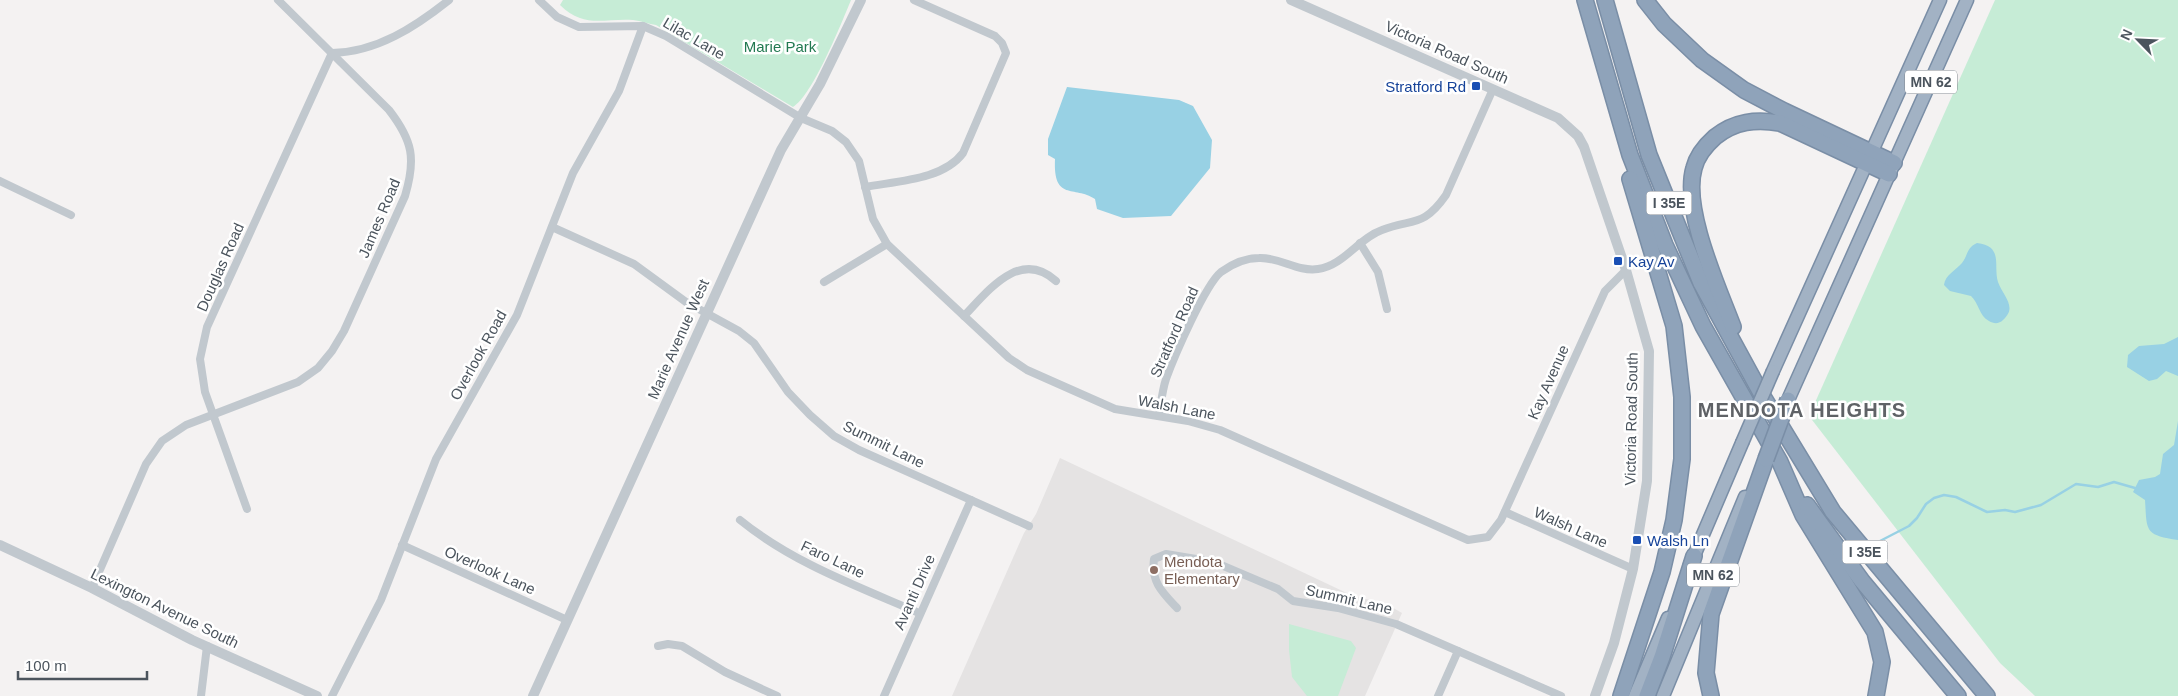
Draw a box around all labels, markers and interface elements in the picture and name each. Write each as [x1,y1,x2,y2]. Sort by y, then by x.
street label: Lilac Lane [660,14,728,62]
north arrow [2113,15,2163,65]
street label: Victoria Road South [1383,17,1511,87]
text: N [2117,27,2135,43]
park label: Marie Park [744,38,817,55]
road number: MN 62 [1905,70,1957,94]
place label: Stratford Rd [1385,78,1466,95]
marker: Stratford Rd [1470,80,1482,92]
street label: James Road [355,176,403,260]
road number: I 35E [1646,192,1692,214]
street label: Douglas Road [193,220,247,314]
place label: Kay Av [1628,253,1675,270]
marker: Kay Av [1612,255,1624,267]
street label: Marie Avenue West [644,276,712,402]
street label: Stratford Road [1146,284,1202,380]
street label: Overlook Road [446,307,510,403]
street label: Kay Avenue [1524,342,1572,422]
street label: Victoria Road South [1621,352,1641,486]
street label: Walsh Lane [1137,391,1217,423]
district label: MENDOTA HEIGHTS [1698,399,1906,421]
street label: Summit Lane [841,417,927,471]
street label: Walsh Lane [1532,503,1610,551]
place label: Walsh Ln [1647,532,1709,549]
marker: Walsh Ln [1631,534,1643,546]
street label: Faro Lane [798,537,868,581]
road number: I 35E [1842,540,1888,564]
street label: Overlook Lane [442,542,538,598]
street label: Avanti Drive [890,552,938,632]
place label: Mendota Elementary [1164,553,1240,587]
marker: Mendota Elementary [1148,564,1160,576]
road number: MN 62 [1687,564,1739,586]
street label: Lexington Avenue South [88,565,242,651]
street label: Summit Lane [1304,581,1394,617]
scale bar [18,648,146,680]
text: 100 m [25,657,67,674]

